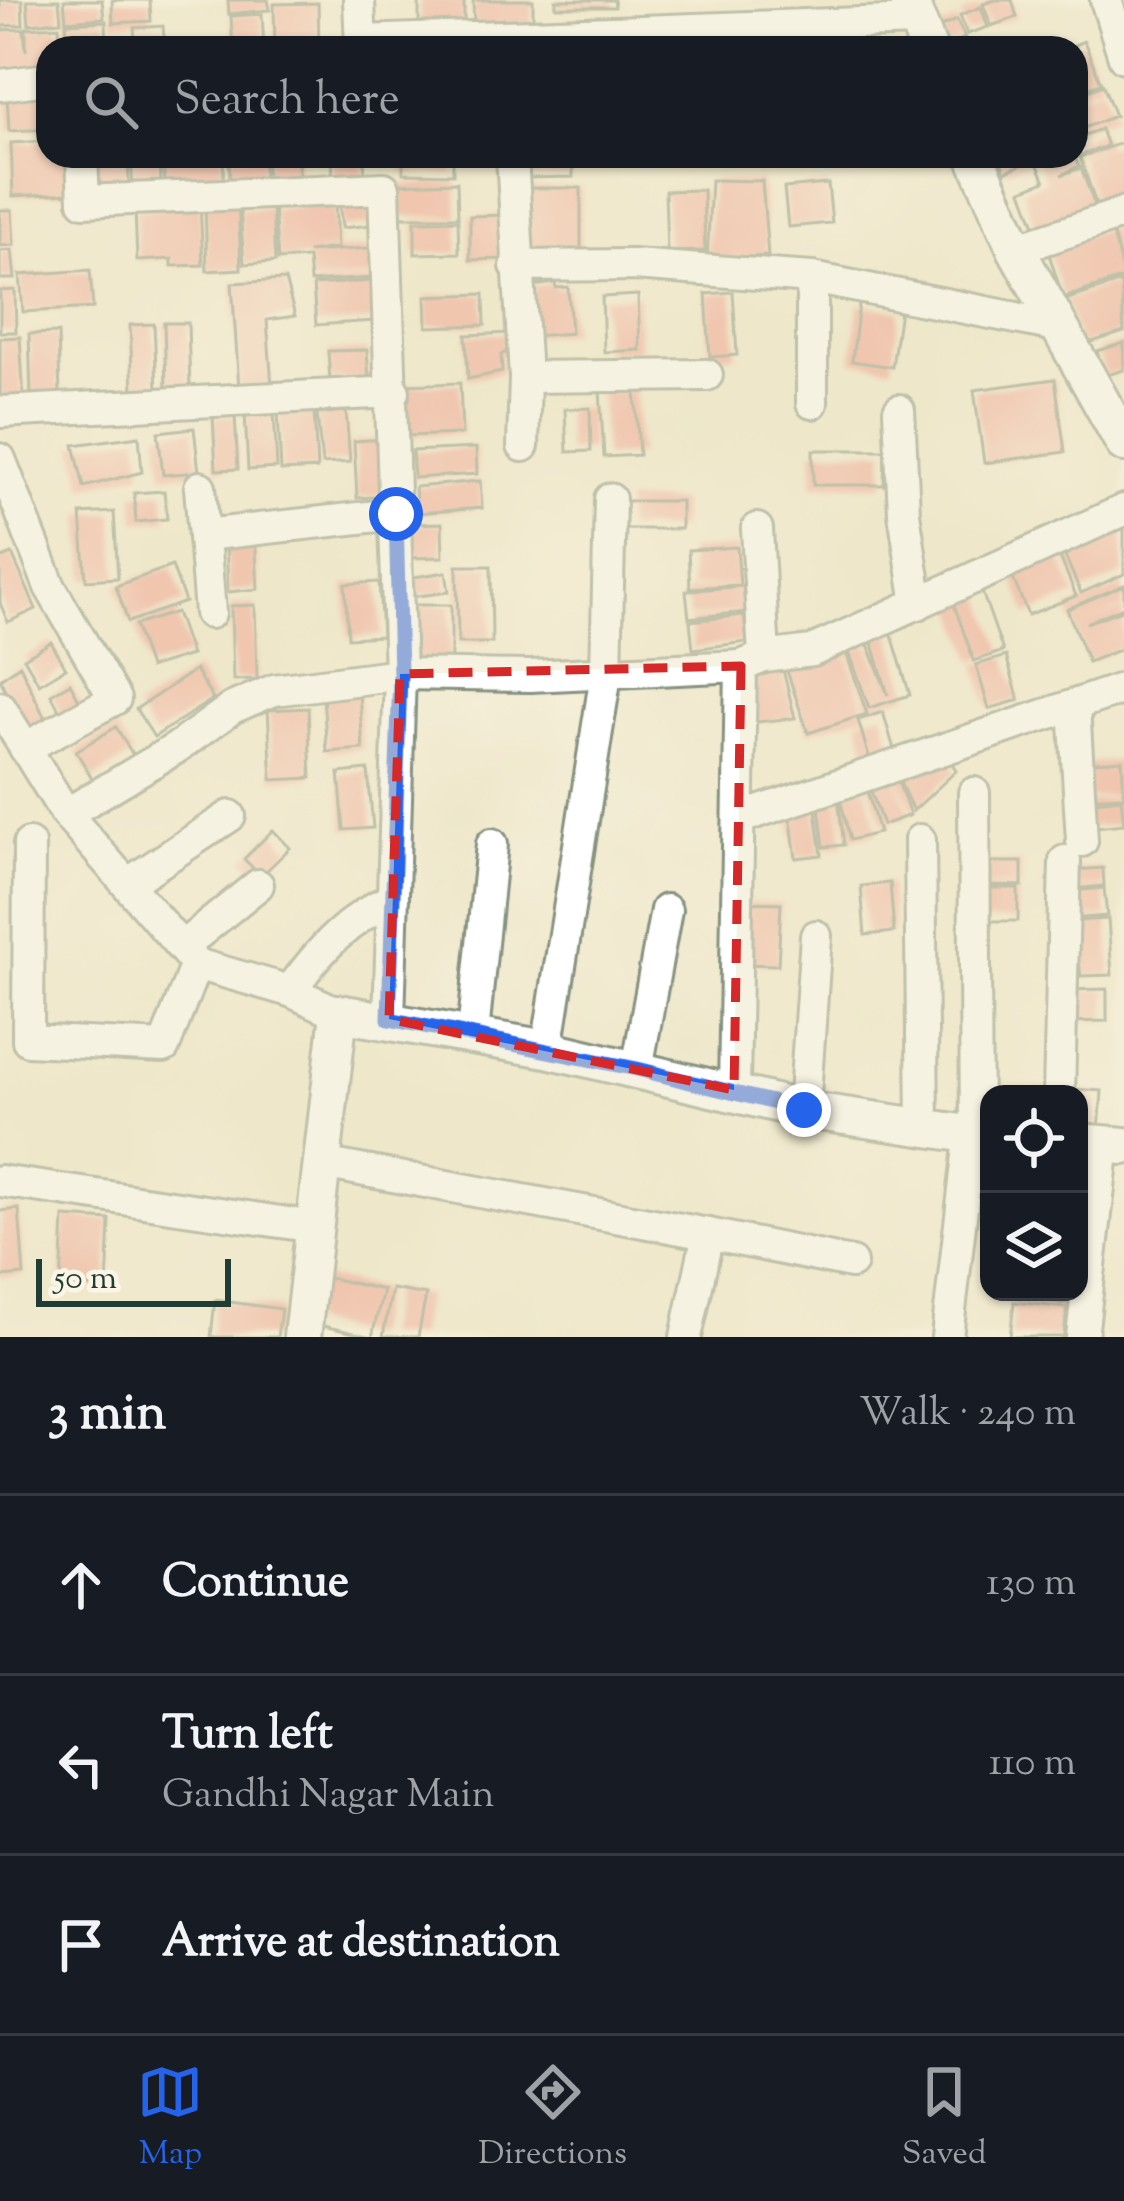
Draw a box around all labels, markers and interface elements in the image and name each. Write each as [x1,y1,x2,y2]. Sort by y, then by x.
search box [36,36,1088,168]
icon: search [78,69,144,135]
text: Search here [174,70,400,135]
route start [369,487,423,541]
route end [777,1083,831,1137]
map controls [980,1085,1088,1301]
button: locate [980,1085,1088,1193]
button: layers [980,1193,1088,1301]
scale bar [36,1253,231,1306]
text: 50 m [54,1256,117,1304]
text: 3 min [48,1379,166,1452]
text: Walk · 240 m [859,1387,1076,1443]
icon: ahead [48,1552,114,1618]
text: Continue [162,1552,349,1617]
text: 130 m [986,1557,1076,1613]
text: Turn left [162,1704,333,1769]
icon: left [48,1732,114,1798]
text: 110 m [989,1737,1076,1793]
text: Gandhi Nagar Main [162,1769,495,1825]
icon: arrive [48,1912,114,1978]
text: Arrive at destination [162,1912,560,1977]
tab: Map [137,2059,203,2179]
tab: Directions [478,2059,627,2179]
tab: Saved [902,2059,987,2179]

